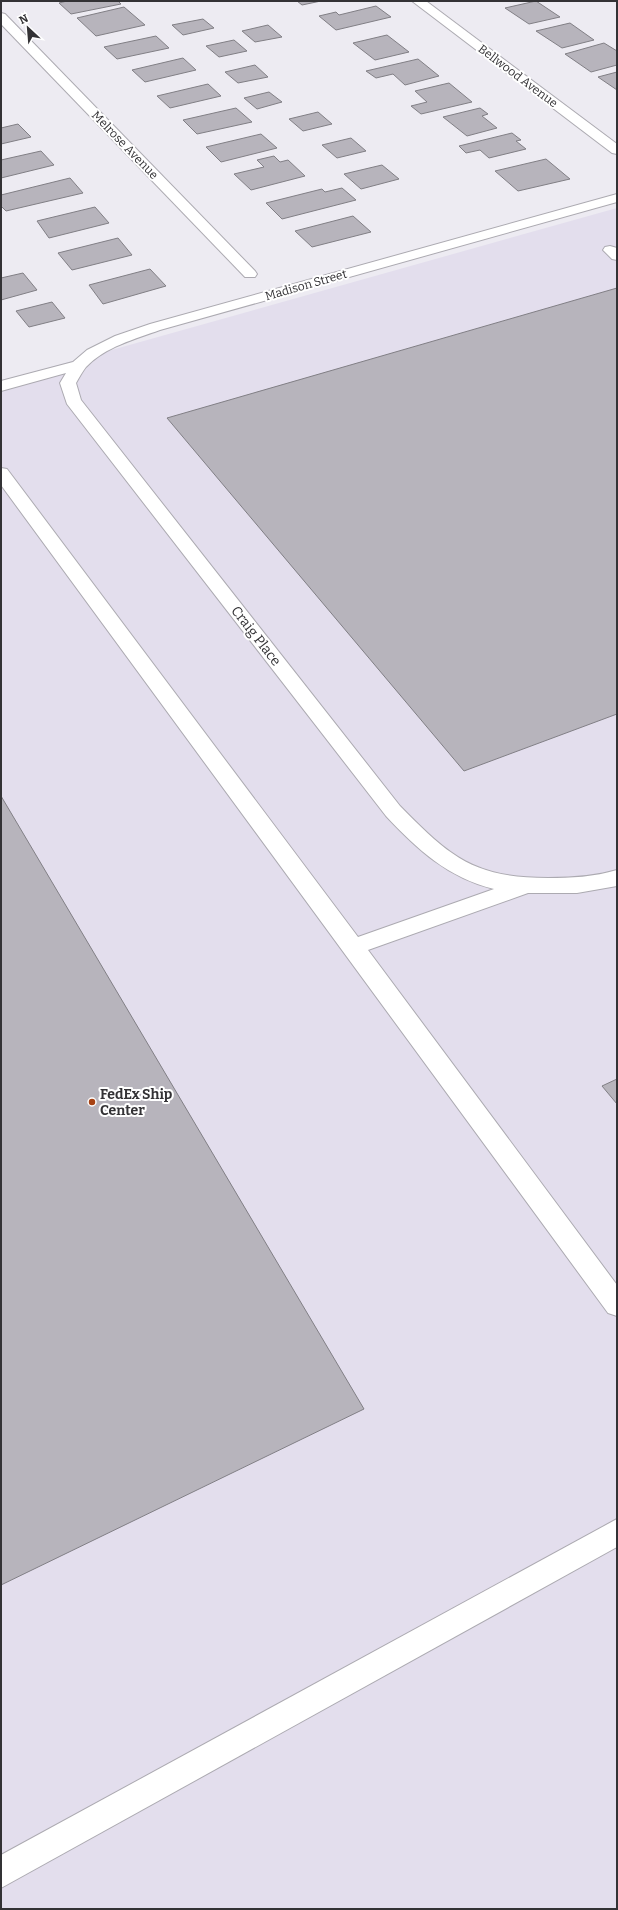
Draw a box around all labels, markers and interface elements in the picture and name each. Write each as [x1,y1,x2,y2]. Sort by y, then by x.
north arrow [8,8,48,48]
text: N [17,12,31,27]
street label: Bellwood Avenue [476,42,560,110]
street label: Melrose Avenue [89,108,161,182]
street label: Madison Street [264,266,349,303]
street label: Craig Place [227,603,285,669]
place label: FedEx Ship Center [100,1086,173,1119]
marker: FedEx Ship Center [87,1097,97,1107]

